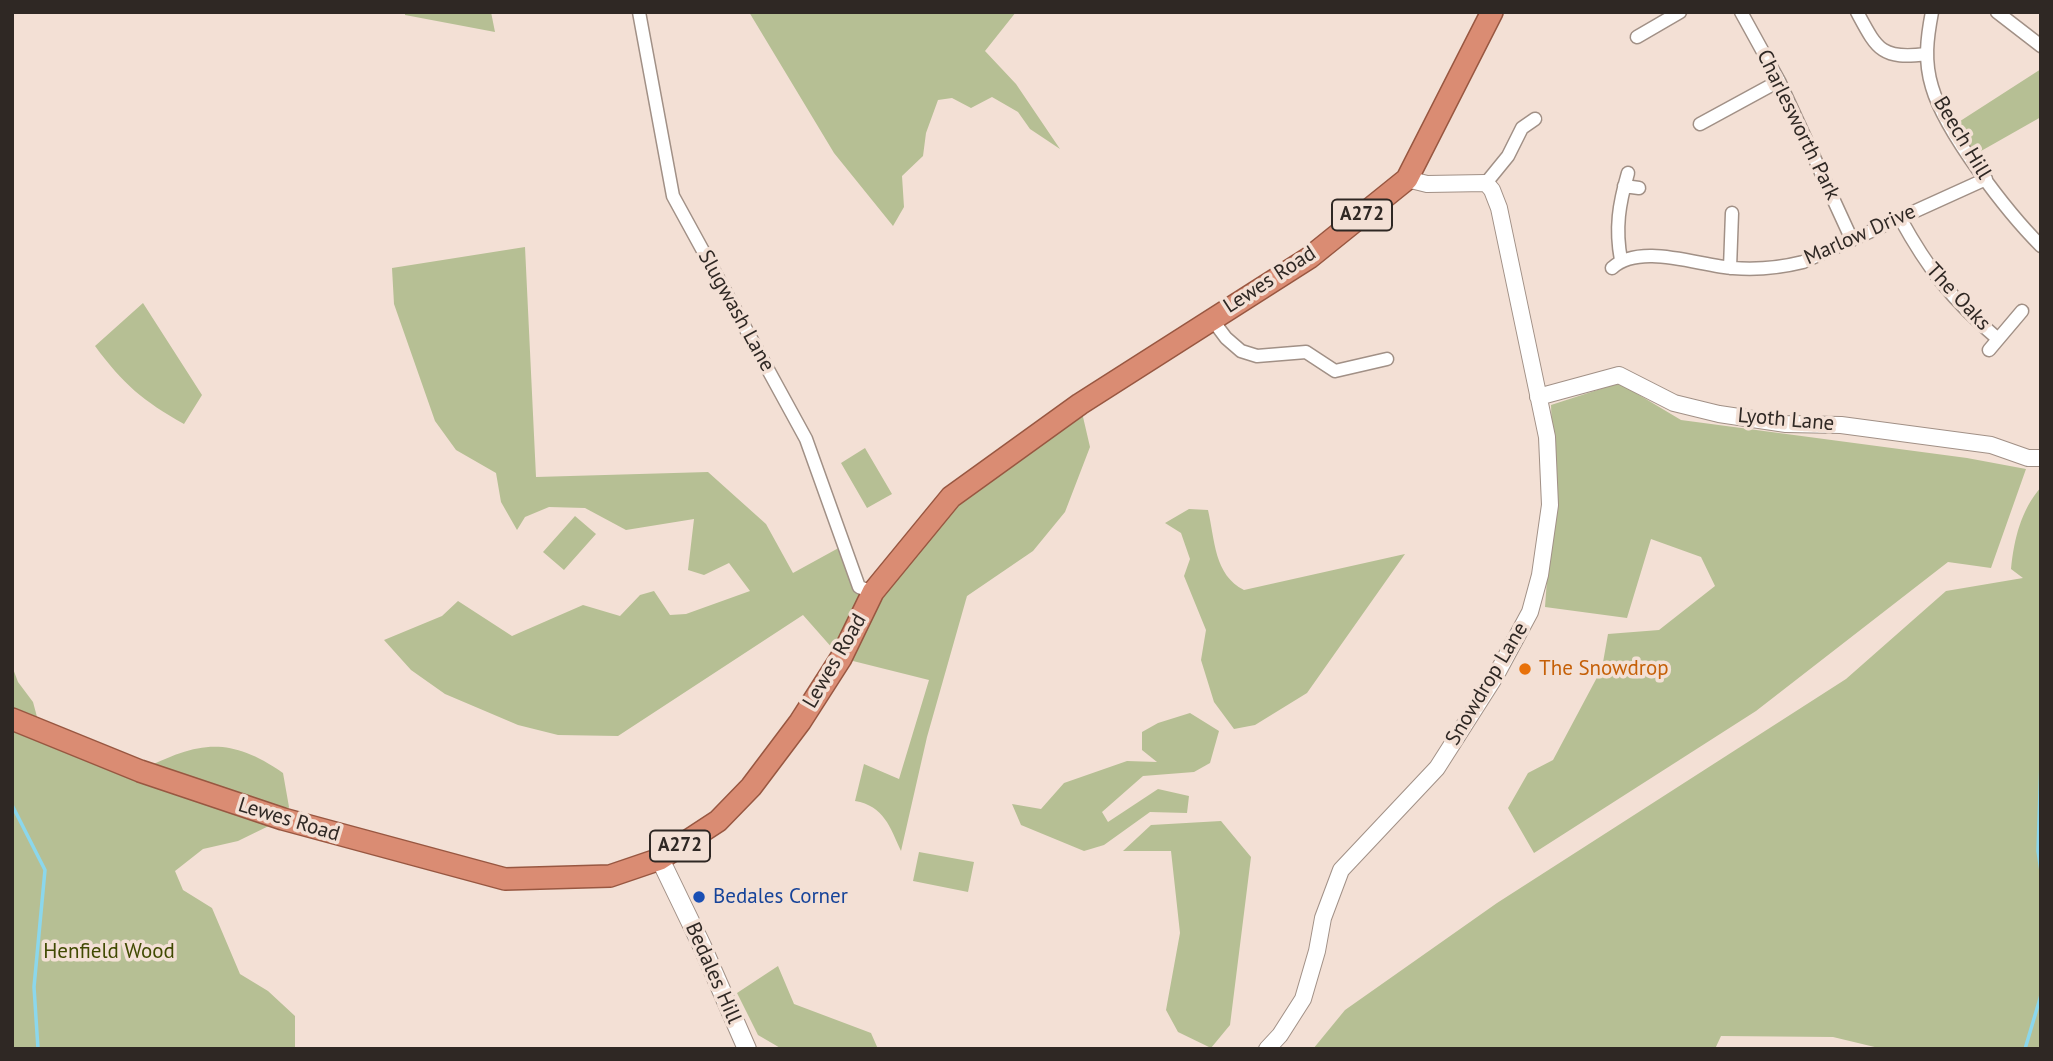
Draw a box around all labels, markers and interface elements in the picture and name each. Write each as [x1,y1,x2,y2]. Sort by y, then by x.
street label: Charlesworth Park [1751,46,1845,204]
street label: Beech Hill [1928,92,1996,184]
street label: Marlow Drive [1800,199,1920,271]
road number: A272 [1332,200,1392,230]
street label: Lewes Road [1219,241,1321,319]
street label: Slugwash Lane [692,246,780,376]
street label: The Oaks [1920,258,1996,336]
street label: Lyoth Lane [1737,403,1835,437]
street label: Lewes Road [798,609,872,713]
street label: Snowdrop Lane [1440,618,1534,750]
place label: The Snowdrop [1539,656,1669,682]
marker: The Snowdrop [1517,661,1533,677]
street label: Lewes Road [235,793,343,847]
road number: A272 [650,831,710,862]
place label: Bedales Corner [713,884,848,910]
marker: Bedales Corner [691,889,707,905]
street label: Bedales Hill [680,919,746,1027]
park label: Henfield Wood [43,939,175,965]

